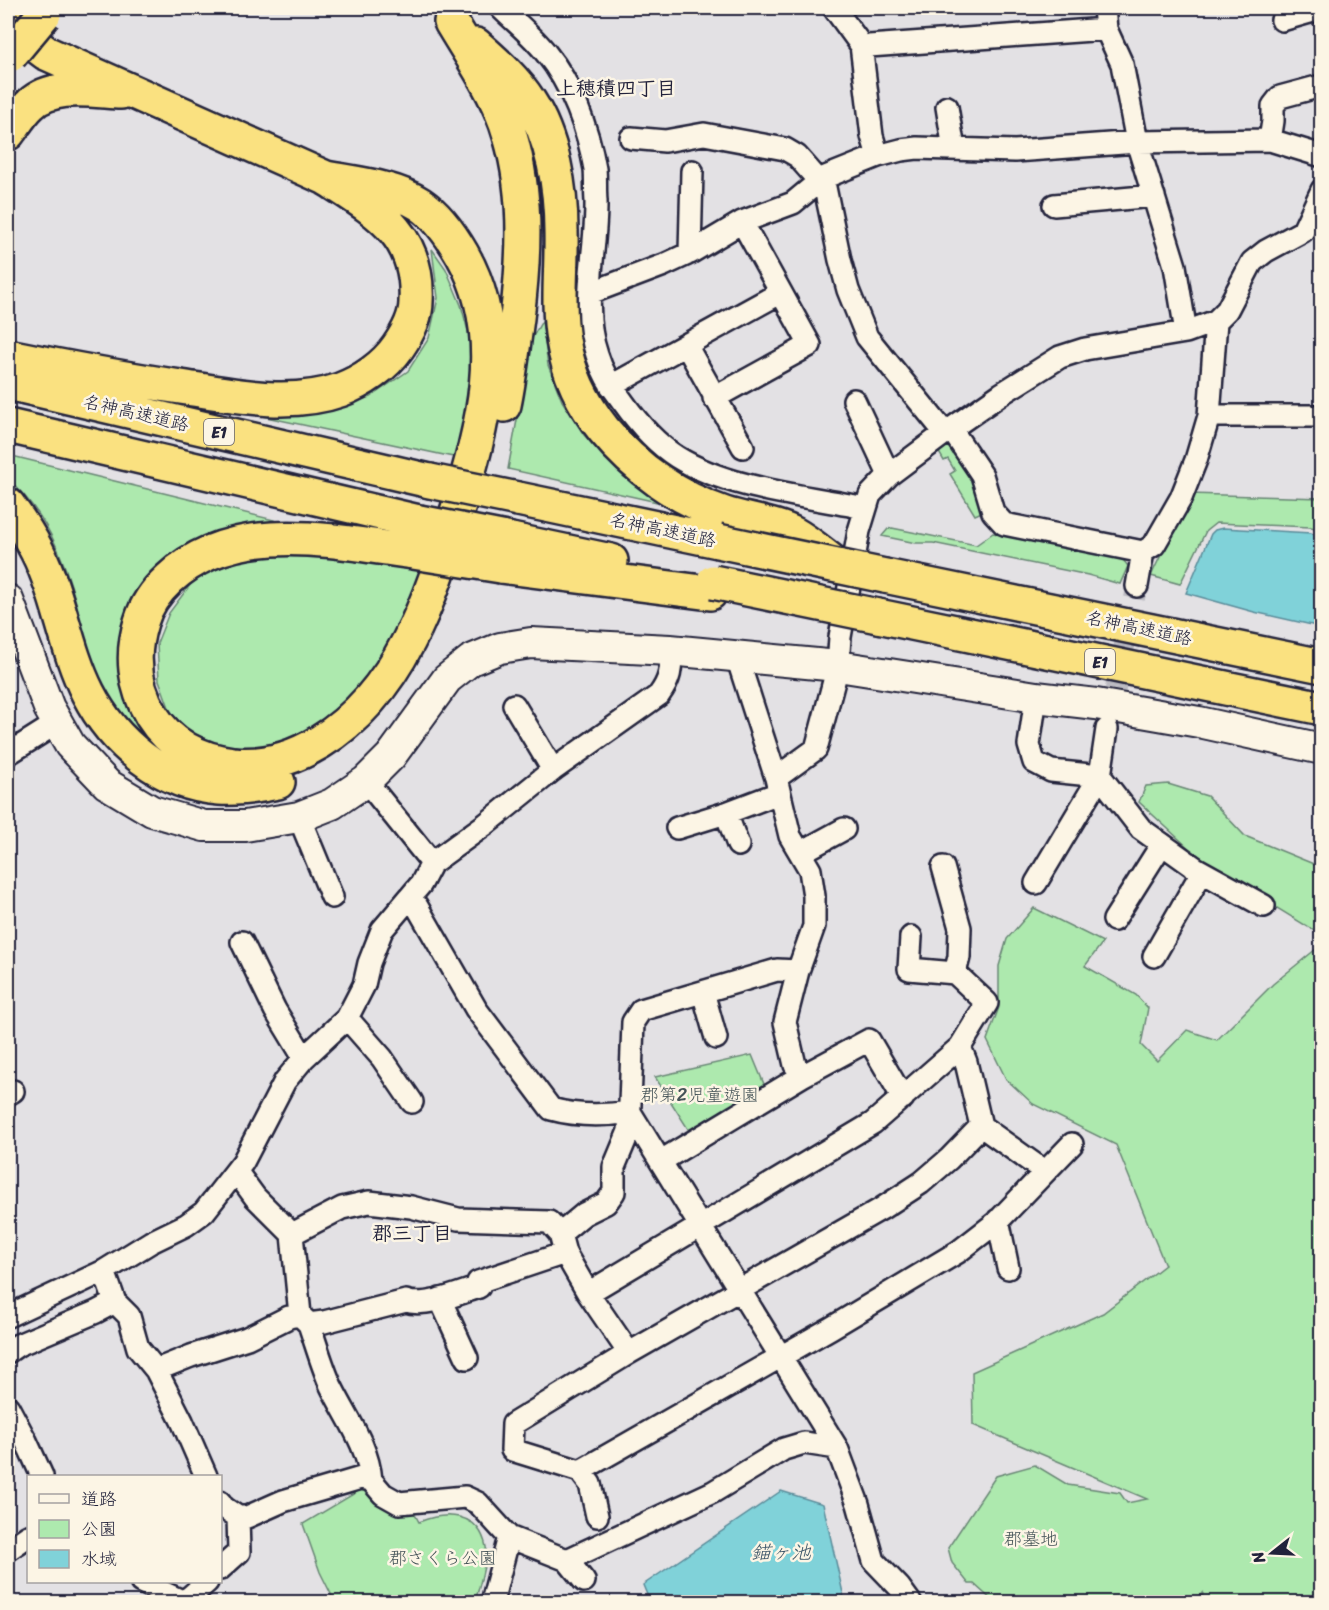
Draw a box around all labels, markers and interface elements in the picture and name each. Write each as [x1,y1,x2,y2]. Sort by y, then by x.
district label: 上穂積四丁目 [556,71,676,106]
street label: 名神高速道路 [80,385,192,441]
road number: E1 [204,419,234,445]
street label: 名神高速道路 [607,503,719,557]
street label: 名神高速道路 [1083,601,1195,655]
road number: E1 [1085,649,1115,675]
park label: 郡第2児童遊園 [641,1079,759,1111]
district label: 郡三丁目 [372,1216,452,1251]
legend [27,1475,222,1583]
text: 道路 [81,1483,117,1515]
text: 公園 [81,1513,117,1545]
park label: 郡墓地 [1004,1523,1058,1555]
north arrow [1242,1523,1302,1583]
water label: 錨ヶ池 [751,1535,812,1570]
park label: 郡さくら公園 [389,1542,497,1574]
text: 水域 [81,1543,117,1575]
text: N [1242,1547,1274,1568]

